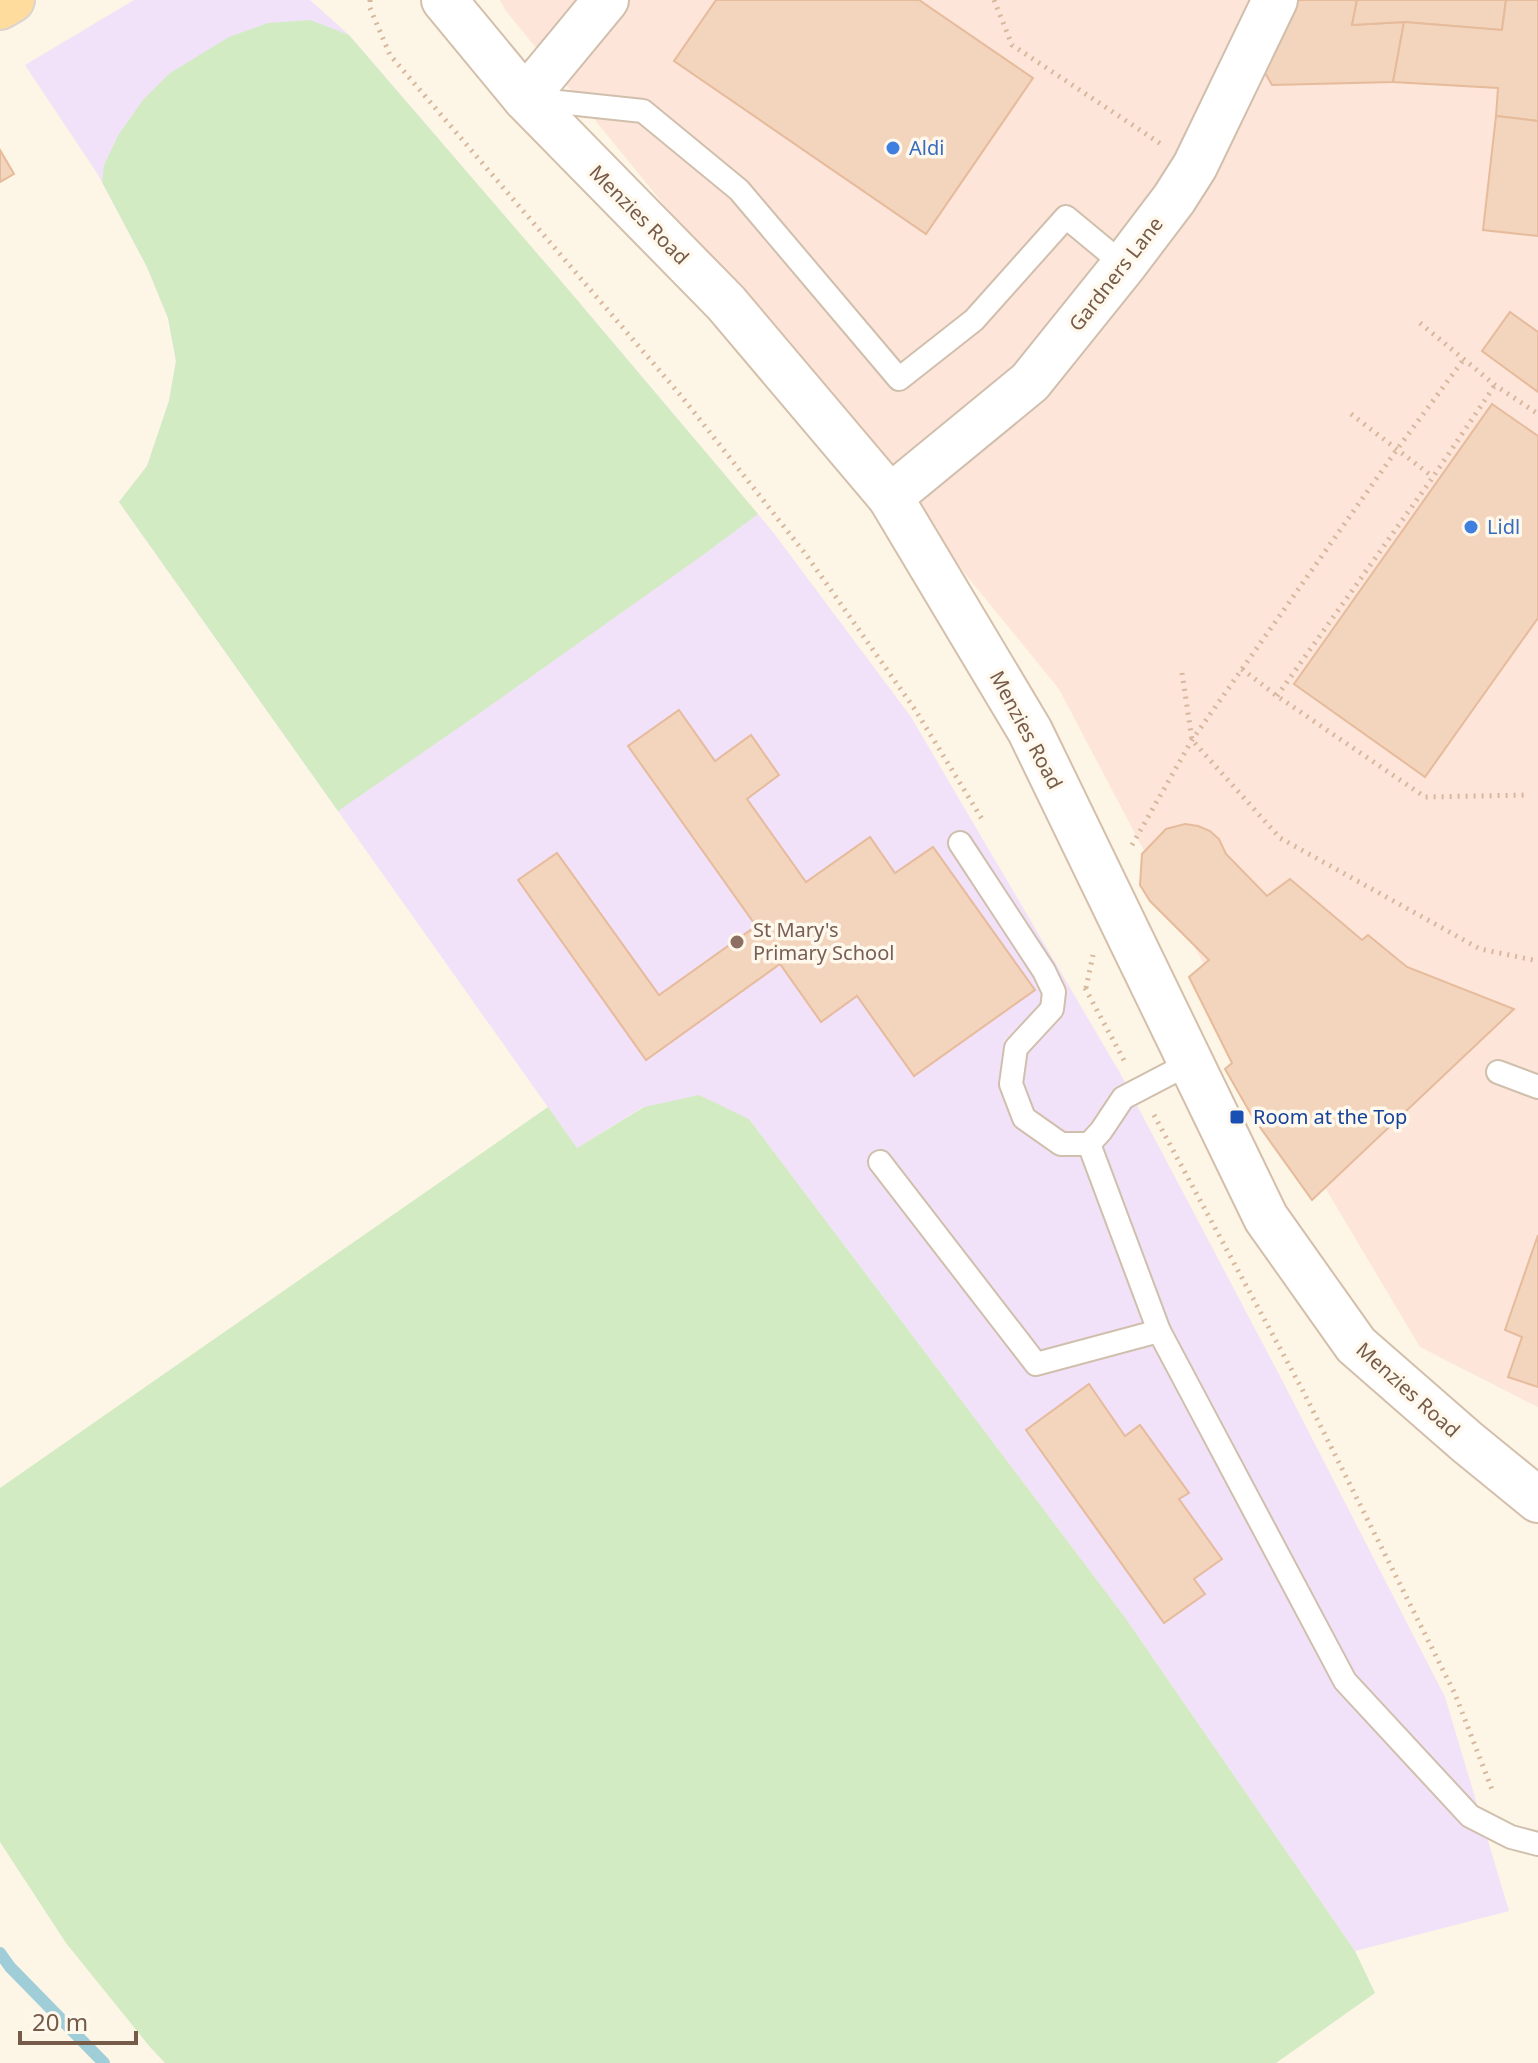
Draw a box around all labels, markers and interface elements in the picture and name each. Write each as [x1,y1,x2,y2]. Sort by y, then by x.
place label: Aldi [909,134,944,161]
marker: Aldi [884,139,902,157]
street label: Menzies Road [584,159,695,270]
street label: Gardners Lane [1062,211,1169,336]
place label: Lidl [1487,513,1520,540]
marker: Lidl [1462,518,1480,536]
street label: Menzies Road [984,666,1069,794]
place label: St Mary's Primary School [753,916,894,966]
marker: St Mary's Primary School [728,933,746,951]
place label: Room at the Top [1253,1103,1407,1130]
marker: Room at the Top [1228,1108,1246,1126]
street label: Menzies Road [1351,1336,1466,1443]
scale bar [20,1995,136,2045]
text: 20 m [32,2005,88,2038]

